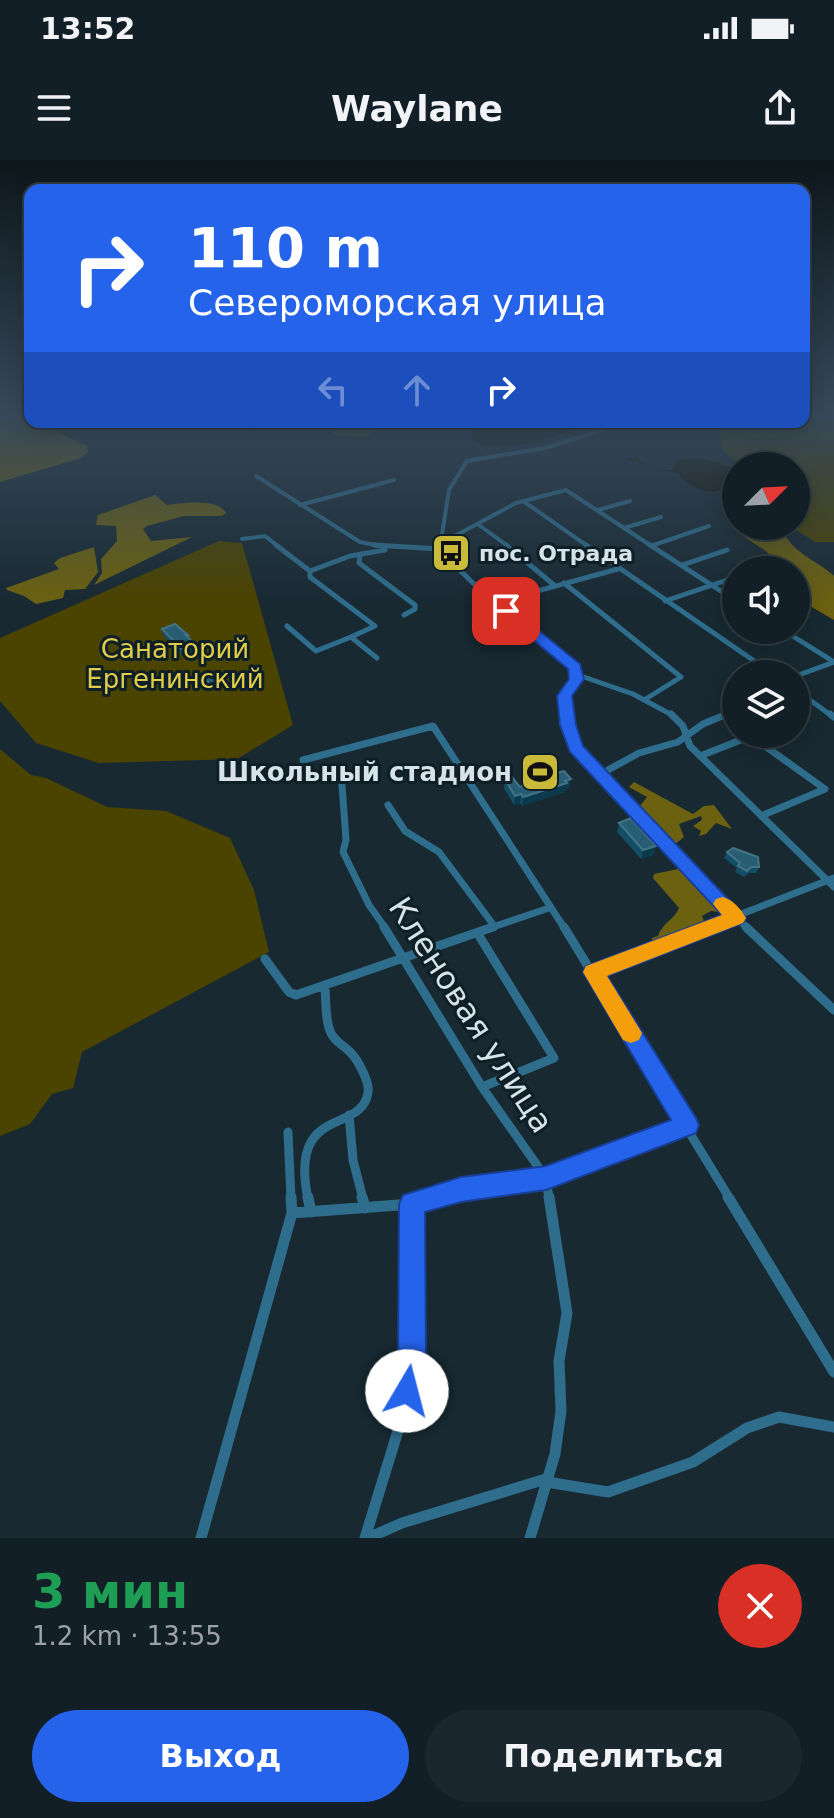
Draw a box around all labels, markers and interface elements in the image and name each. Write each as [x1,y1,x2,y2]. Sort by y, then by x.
text: 13:52 [40,11,136,46]
icon: menu [32,86,76,130]
icon: share [758,86,802,130]
text: Waylane [331,88,503,129]
text: 110 m [188,215,383,280]
icon: right [56,216,160,320]
text: Североморская улица [188,282,607,323]
icon: left [311,368,355,412]
icon: ahead [395,368,439,412]
icon: right [479,368,523,412]
north arrow [722,452,810,540]
map controls [722,452,810,748]
bus stop icon: пос. Отрада [430,532,472,574]
place label: пос. Отрада [479,541,633,566]
button: sound [722,556,810,644]
pin [472,577,540,645]
icon: arrive [484,589,528,633]
park label: Санаторий Ергенинский [86,634,264,694]
button: layers [722,660,810,748]
sports icon: Школьный стадион [519,751,561,793]
place label: Школьный стадион [217,757,512,787]
street label: Кленовая улица [381,890,561,1140]
position arrow [365,1349,449,1433]
text: 3 мин [32,1563,188,1619]
button: close [718,1564,802,1648]
text: 1.2 km · 13:55 [32,1621,222,1651]
button: Выход [32,1710,409,1802]
button: Поделиться [425,1710,802,1802]

